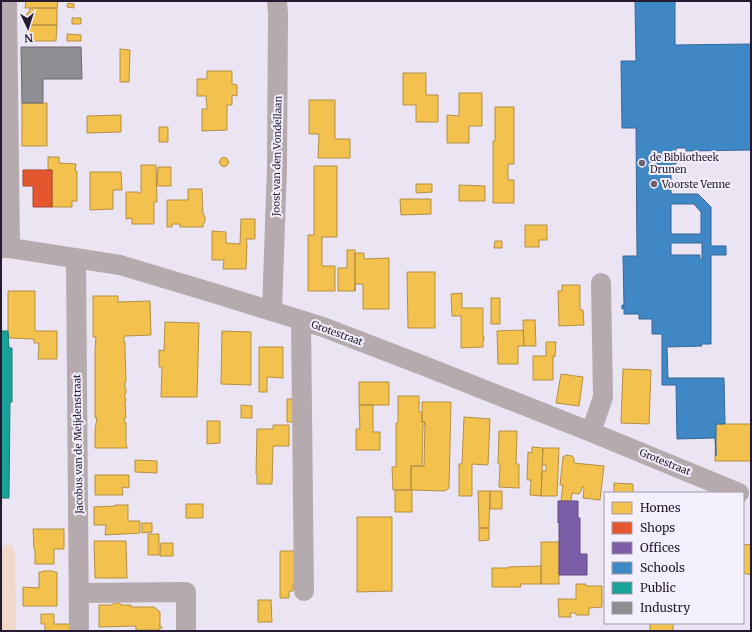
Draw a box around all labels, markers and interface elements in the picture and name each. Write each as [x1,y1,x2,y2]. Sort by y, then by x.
north arrow [8,8,48,48]
text: N [24,31,34,45]
street label: Joost van den Vondellaan [269,95,285,217]
place label: de Bibliotheek Drunen [650,151,720,176]
marker: de Bibliotheek Drunen [637,158,647,168]
place label: Voorste Venne [661,178,730,191]
marker: Voorste Venne [649,179,659,189]
street label: Grotestraat [309,318,365,348]
street label: Jacobus van de Meijdenstraat [70,374,86,515]
street label: Grotestraat [638,446,693,478]
legend [604,492,744,624]
text: Homes [640,500,681,515]
text: Shops [640,520,675,535]
text: Offices [640,540,680,555]
text: Schools [640,560,685,575]
text: Public [640,580,676,595]
text: Industry [640,600,690,615]

